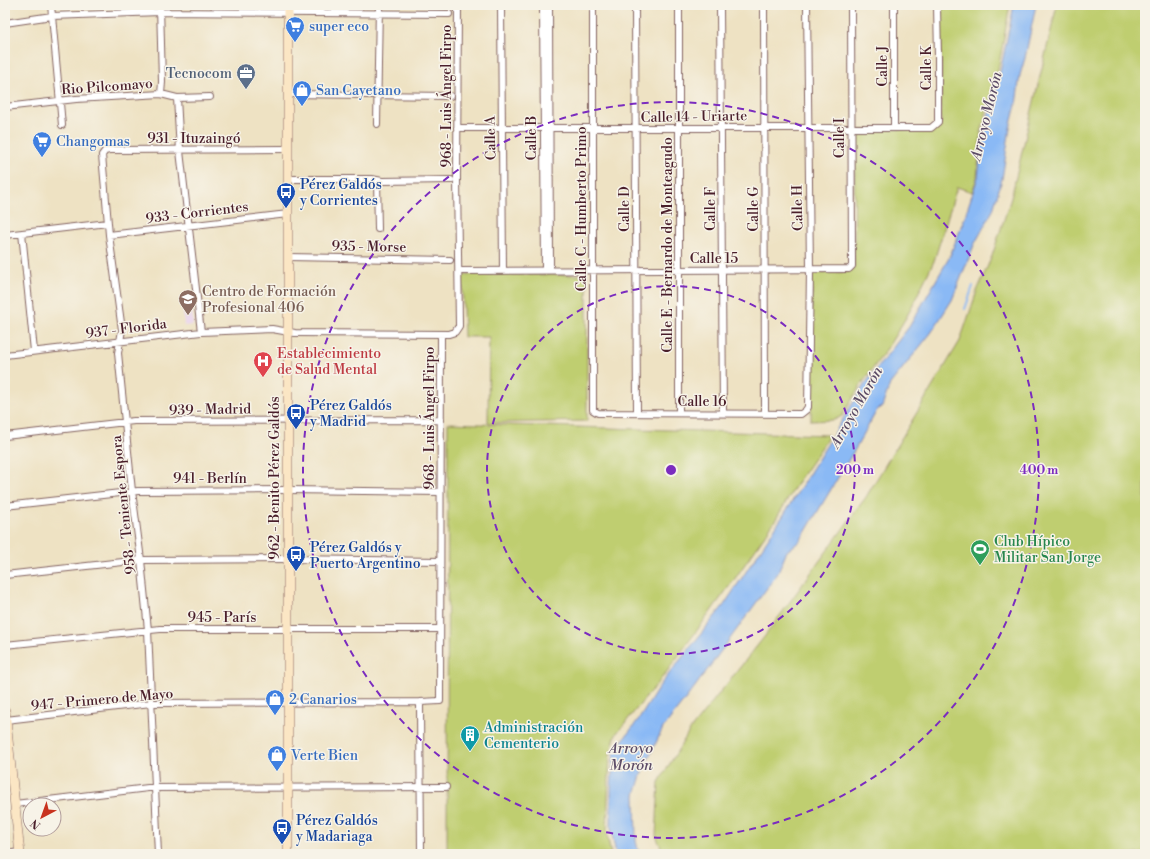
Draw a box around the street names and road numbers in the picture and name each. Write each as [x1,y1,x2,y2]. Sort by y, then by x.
street label: 968 - Luis Ángel Firpo [436,24,456,167]
street label: Calle J [874,45,892,87]
street label: Calle K [918,45,936,91]
street label: Rio Pilcomayo [61,75,154,99]
street label: Calle 14 - Uriarte [641,107,747,127]
street label: Calle A [482,115,500,160]
street label: Calle B [523,116,541,160]
street label: Calle I [831,117,849,158]
street label: Calle C - Humberto Primo [573,126,591,292]
street label: 931 - Ituzaingó [147,130,241,148]
street label: Calle E - Bernardo de Monteagudo [659,137,677,353]
street label: Calle H [789,184,807,231]
street label: Calle D [616,186,634,232]
street label: Calle G [745,186,763,232]
street label: Calle F [702,187,720,231]
street label: 933 - Corrientes [145,198,250,228]
street label: 935 - Morse [331,237,406,257]
street label: Calle 15 [690,250,739,268]
street label: 937 - Florida [85,315,169,343]
street label: 968 - Luis Ángel Firpo [419,346,439,489]
street label: Calle 16 [678,393,727,411]
street label: 962 - Benito Pérez Galdós [266,396,284,560]
street label: 939 - Madrid [169,400,251,420]
street label: 958 - Teniente Espora [108,434,140,575]
street label: 941 - Berlín [173,470,248,488]
street label: 945 - París [188,609,256,627]
street label: 947 - Primero de Mayo [30,685,174,715]

